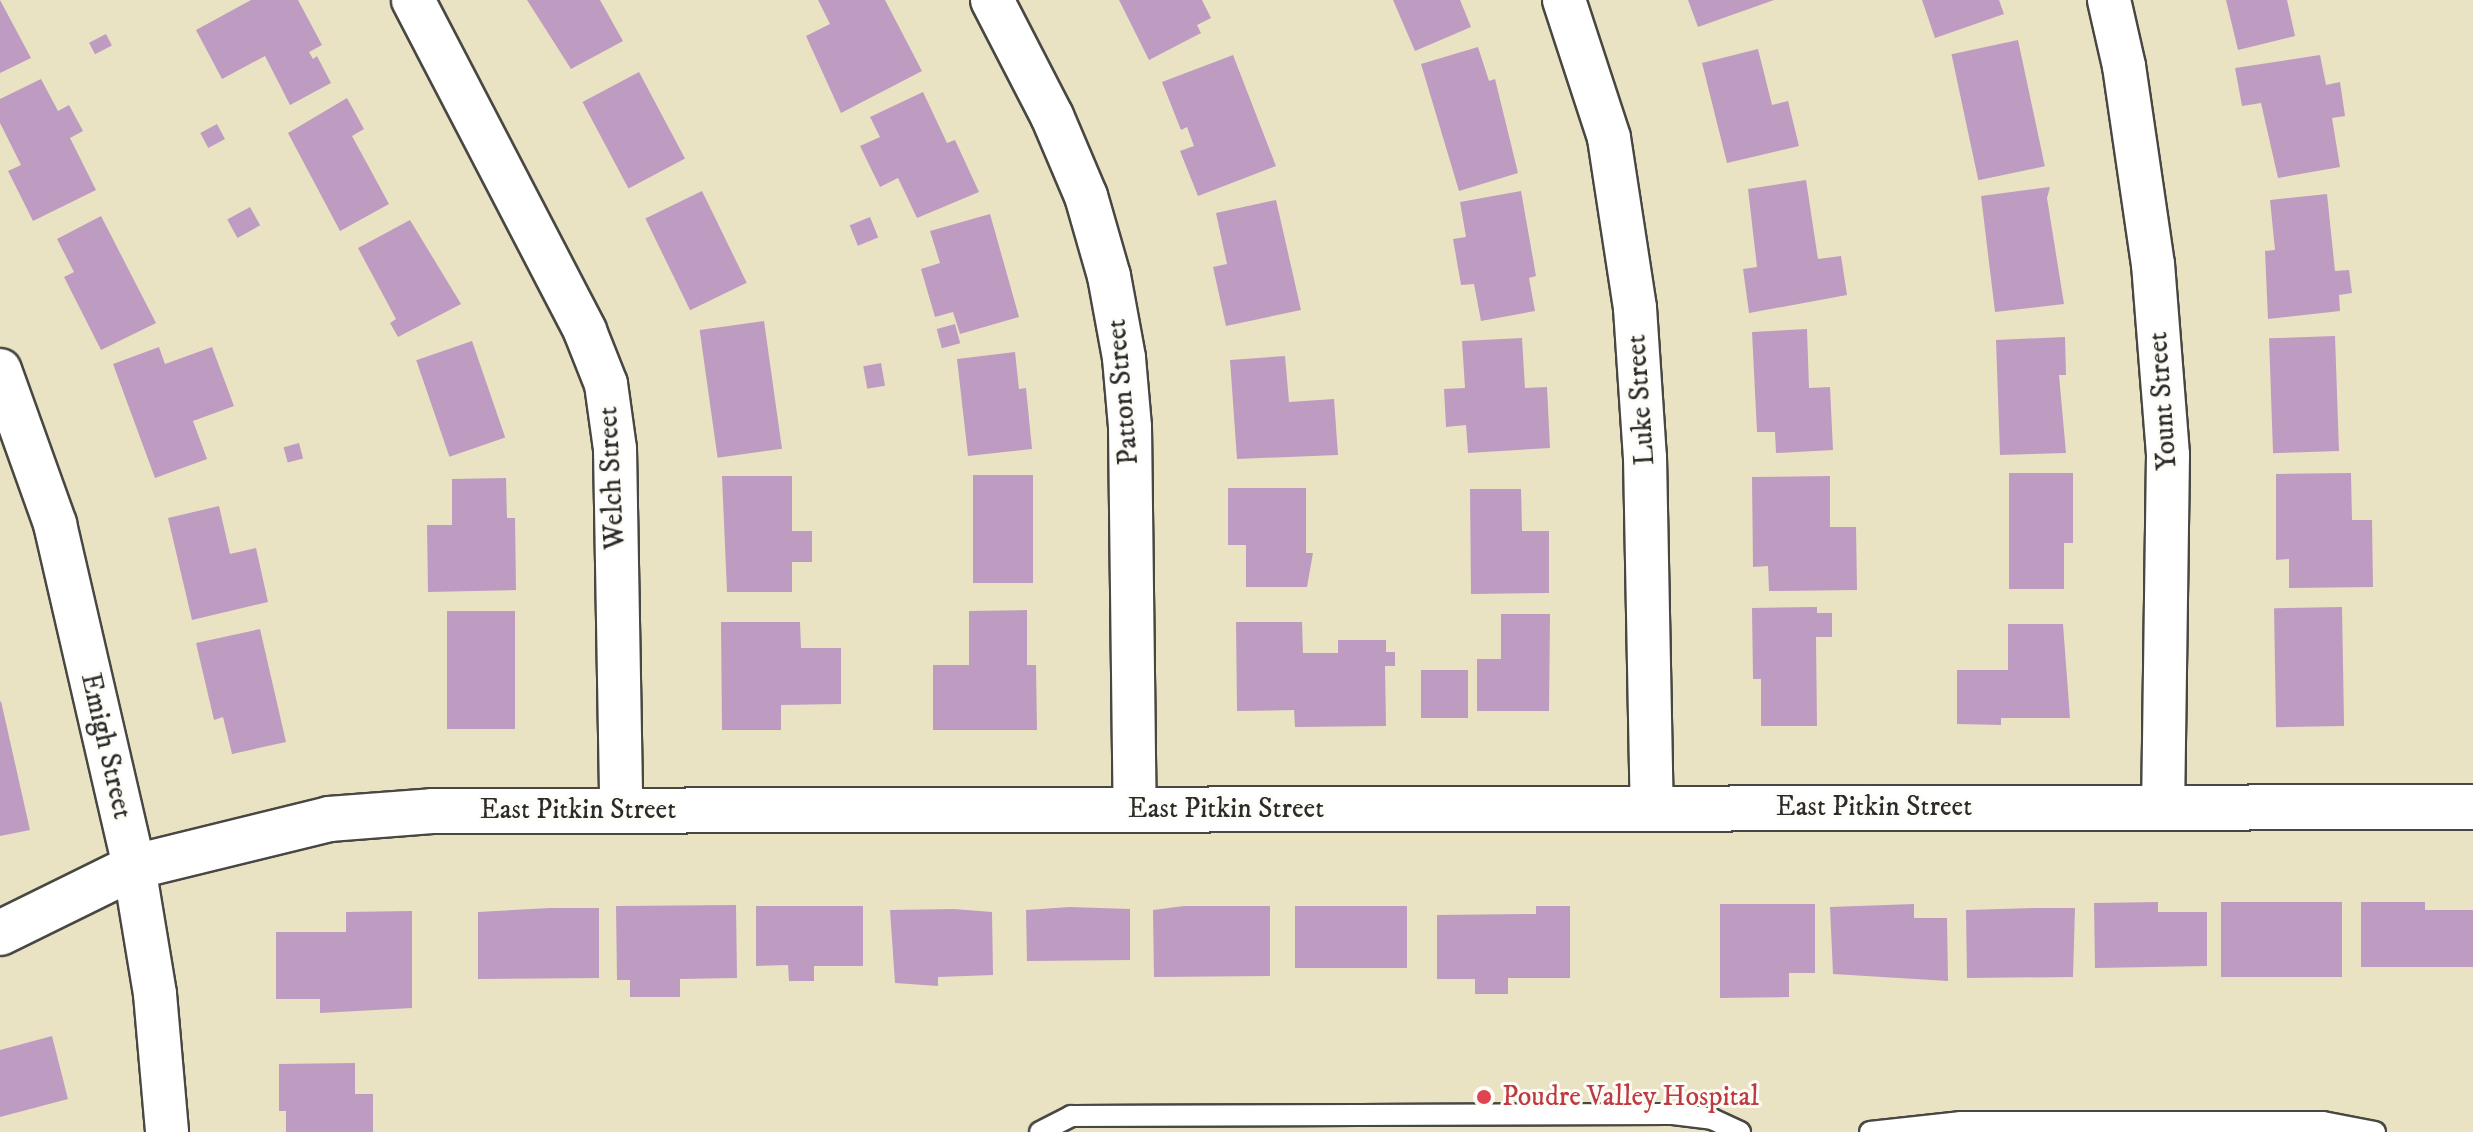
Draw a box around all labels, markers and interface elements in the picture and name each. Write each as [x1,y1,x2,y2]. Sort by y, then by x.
street label: Patton Street [1100,318,1146,466]
street label: Yount Street [2141,331,2185,471]
street label: Luke Street [1620,333,1662,467]
street label: Welch Street [591,406,633,550]
street label: Emigh Street [73,670,139,822]
street label: East Pitkin Street [1776,790,1972,824]
street label: East Pitkin Street [1128,792,1324,826]
street label: East Pitkin Street [480,793,676,827]
place label: Poudre Valley Hospital [1502,1080,1759,1114]
marker: Poudre Valley Hospital [1473,1086,1495,1108]

